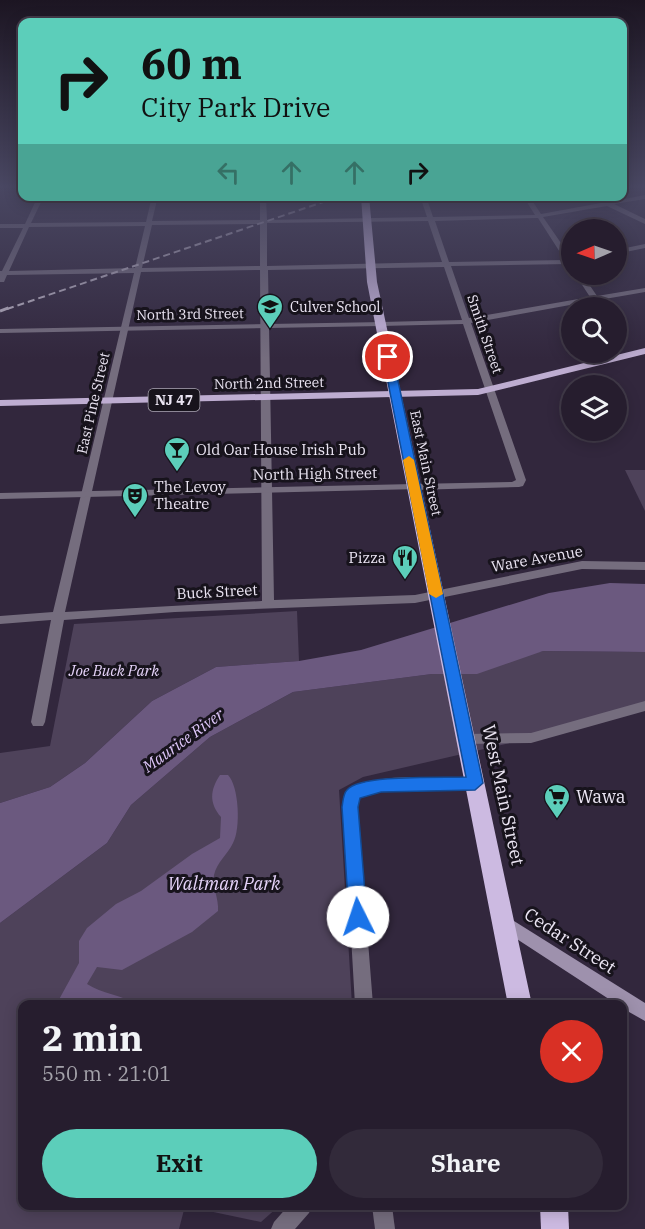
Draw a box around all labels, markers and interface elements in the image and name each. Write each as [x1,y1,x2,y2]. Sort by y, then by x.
text: 60 m [141,36,242,91]
icon: right [42,42,120,120]
text: City Park Drive [141,89,331,124]
icon: left [212,156,245,189]
icon: ahead [275,156,308,189]
icon: ahead [338,156,371,189]
icon: right [401,156,434,189]
north arrow [561,219,627,285]
map controls [561,219,627,441]
school or university icon: Culver School [255,292,285,330]
street label: Smith Street [463,292,507,376]
button: search [561,297,627,363]
place label: Culver School [290,298,381,316]
street label: North 3rd Street [136,304,244,324]
pin [362,331,413,382]
icon: arrive [371,340,404,373]
street label: East Pine Street [73,350,113,456]
street label: North 2nd Street [214,373,324,393]
button: layers [561,375,627,441]
road number: NJ 47 [148,389,200,411]
street label: East Main Street [406,409,446,517]
bar icon: Old Oar House Irish Pub [162,435,192,473]
place label: Old Oar House Irish Pub [196,440,366,459]
street label: North High Street [253,463,377,484]
place label: The Levoy Theatre [154,477,226,513]
theatre icon: The Levoy Theatre [120,481,150,519]
street label: Ware Avenue [490,541,584,576]
restaurant icon: Pizza [390,543,420,581]
place label: Pizza [348,548,386,567]
street label: Buck Street [176,580,258,603]
park label: Joe Buck Park [68,661,159,680]
water label: Maurice River [138,703,228,777]
street label: West Main Street [477,723,530,867]
supermarket icon: Wawa [542,782,572,820]
place label: Wawa [576,785,626,808]
park label: Waltman Park [167,872,281,895]
position arrow [326,885,390,949]
street label: Cedar Street [520,902,620,979]
text: 2 min [42,1014,143,1061]
button: close [540,1020,603,1083]
text: 550 m · 21:01 [42,1060,171,1087]
button: Exit [42,1129,317,1198]
button: Share [329,1129,603,1198]

